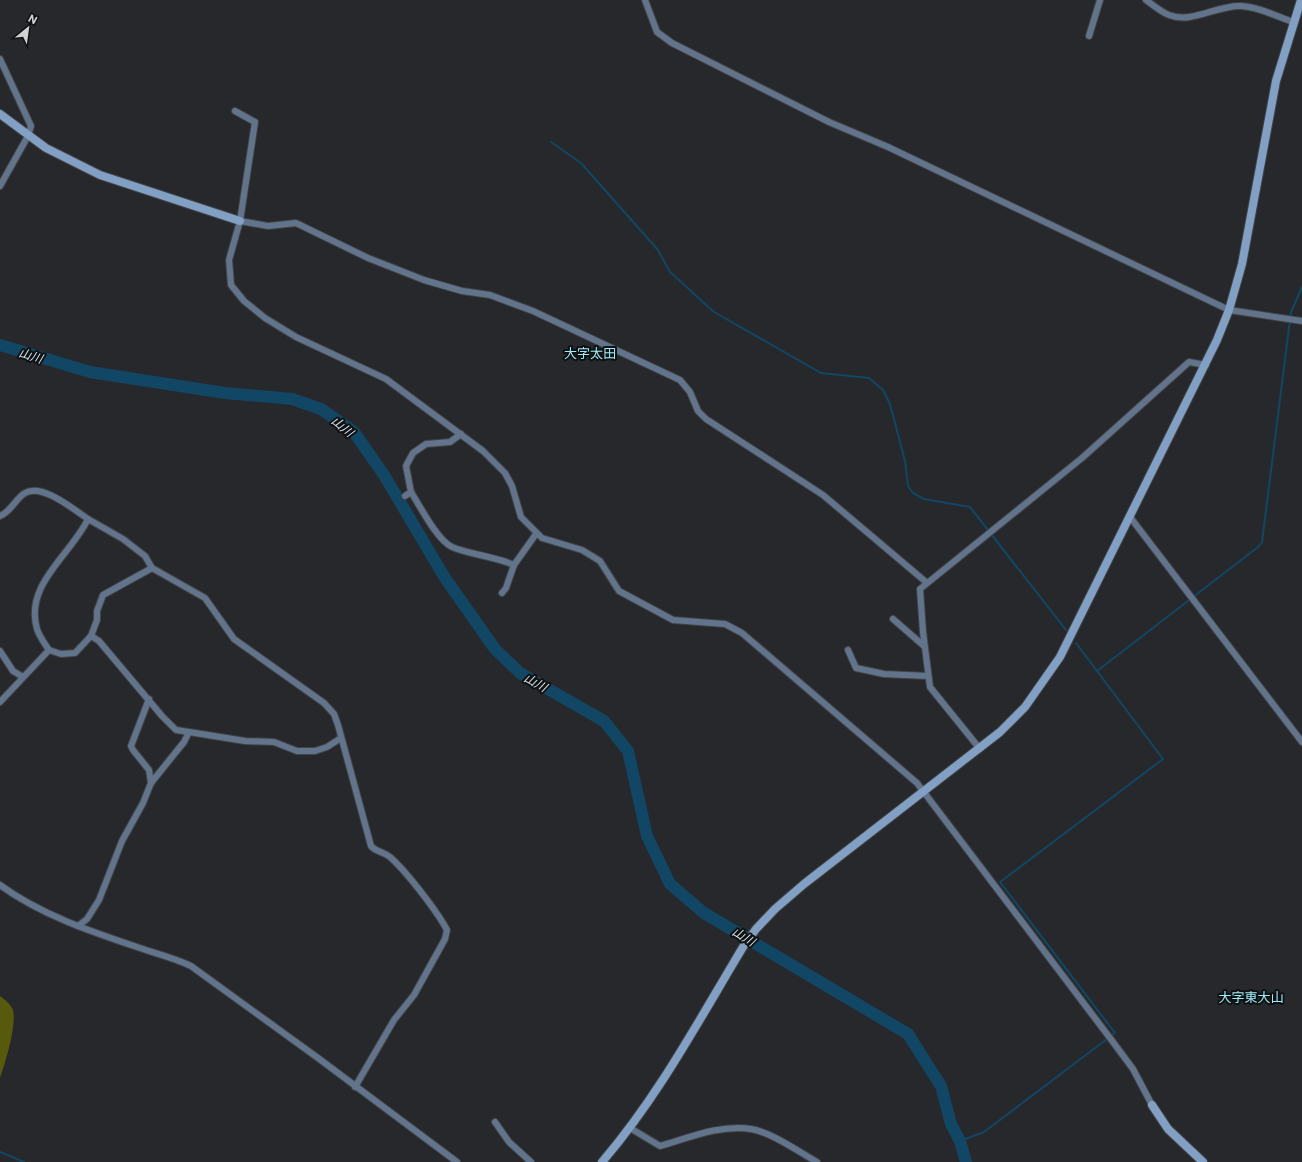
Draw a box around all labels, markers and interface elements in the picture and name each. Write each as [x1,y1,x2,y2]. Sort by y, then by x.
north arrow [8,8,48,48]
text: N [26,11,40,27]
water label: 山川 [17,345,46,366]
district label: 大字太田 [564,345,616,361]
water label: 山川 [329,413,358,440]
water label: 山川 [522,670,552,695]
water label: 山川 [730,924,760,949]
district label: 大字東大山 [1218,989,1284,1005]

